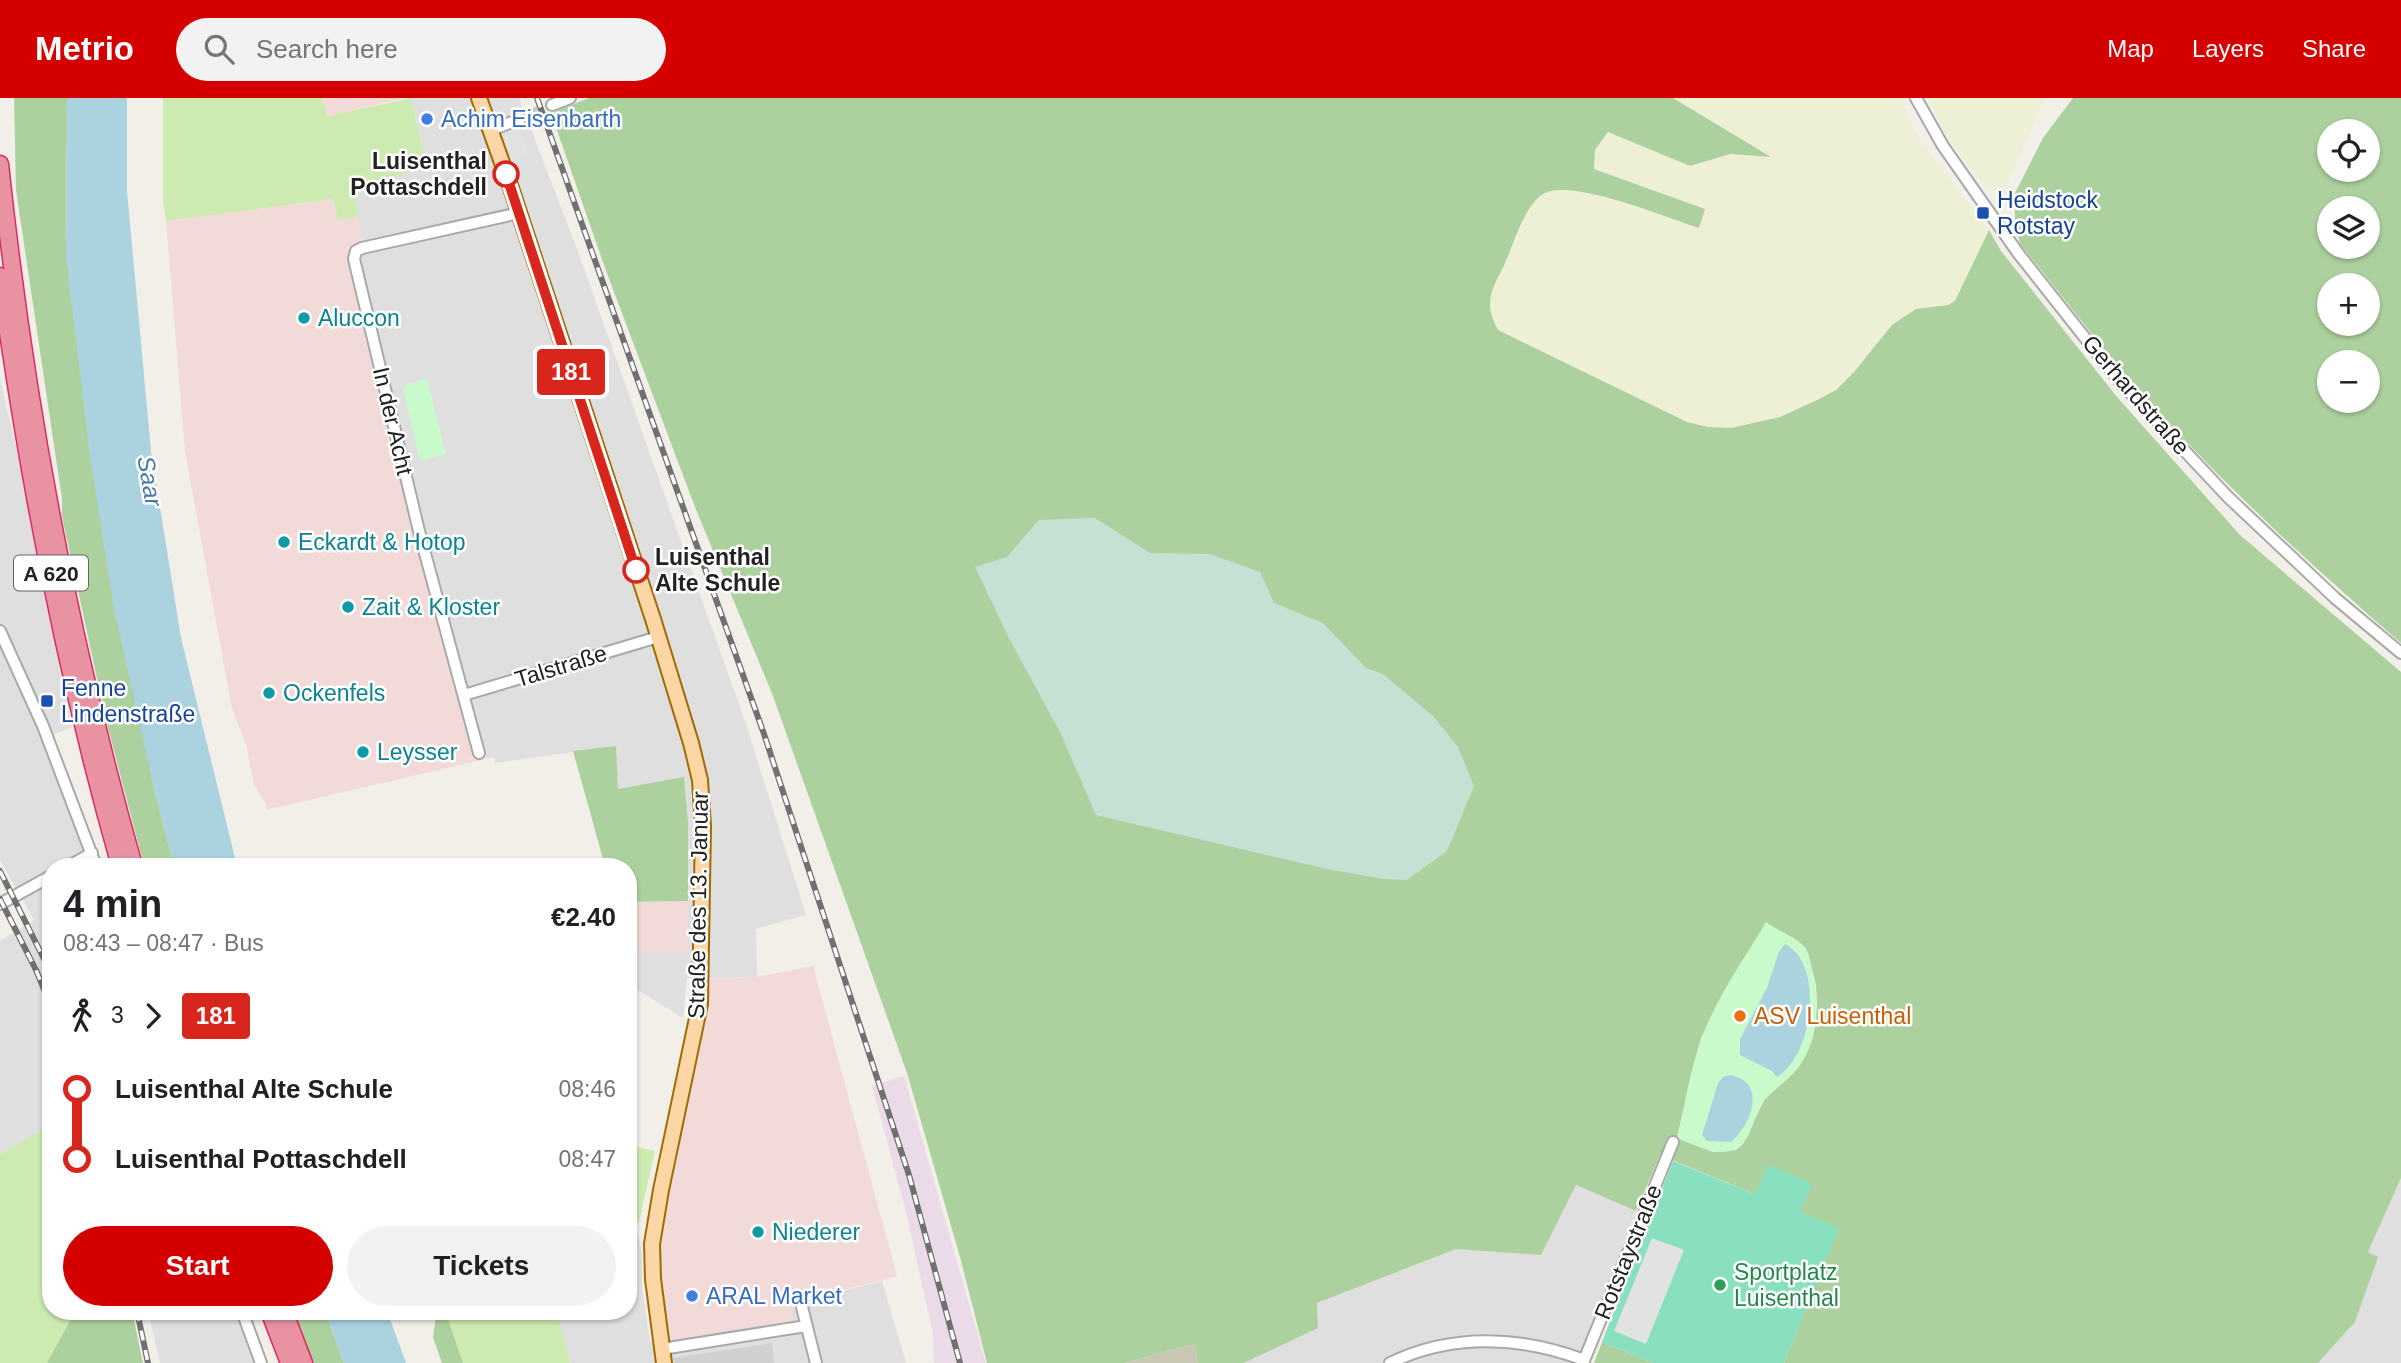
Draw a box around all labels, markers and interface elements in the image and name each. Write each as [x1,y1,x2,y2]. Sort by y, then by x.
search box [176,18,666,81]
text: Metrio [35,30,134,67]
icon: search [200,30,238,68]
text: Search here [256,34,398,64]
text: Map [2107,35,2154,62]
text: Layers [2192,35,2264,62]
text: Share [2302,35,2366,62]
place label: Achim Eisenbarth [441,106,621,132]
marker: Achim Eisenbarth [419,111,435,127]
map controls [2317,119,2380,413]
button: locate [2317,119,2380,182]
place label: Luisenthal Pottaschdell [350,148,487,200]
marker: Luisenthal Pottaschdell [493,161,519,187]
place label: Heidstock Rotstay [1997,187,2098,239]
button: layers [2317,196,2380,259]
marker: Heidstock Rotstay [1975,205,1991,221]
button: + [2317,273,2380,336]
place label: Aluccon [318,305,400,331]
marker: Aluccon [296,310,312,326]
street label: Gerhardstraße [2077,330,2195,460]
line badge: 181 [531,349,611,395]
button: − [2317,350,2380,413]
text: 181 [551,358,591,385]
street label: In der Acht [368,365,418,478]
water label: Saar [132,454,168,509]
place label: Eckardt & Hotop [298,529,465,555]
marker: Eckardt & Hotop [276,534,292,550]
place label: Luisenthal Alte Schule [655,544,780,596]
road number: A 620 [14,556,88,590]
marker: Luisenthal Alte Schule [623,557,649,583]
place label: Zait & Kloster [362,594,500,620]
marker: Zait & Kloster [340,599,356,615]
street label: Talstraße [512,640,610,692]
place label: Fenne Lindenstraße [61,675,195,727]
place label: Ockenfels [283,680,385,706]
marker: Ockenfels [261,685,277,701]
marker: Fenne Lindenstraße [39,693,55,709]
place label: Leysser [377,739,458,765]
marker: Leysser [355,744,371,760]
street label: Straße des 13. Januar [683,791,713,1019]
text: 4 min [63,883,162,925]
text: €2.40 [551,902,616,932]
text: 08:43 – 08:47 · Bus [63,930,264,956]
icon: walk [63,997,101,1035]
icon: forward [134,997,172,1035]
text: 3 [111,1002,124,1028]
text: 181 [196,1002,236,1029]
place label: ASV Luisenthal [1754,1003,1911,1029]
marker: ASV Luisenthal [1732,1008,1748,1024]
text: Luisenthal Alte Schule [115,1074,393,1104]
text: 08:46 [558,1076,616,1102]
text: Luisenthal Pottaschdell [115,1144,407,1174]
text: 08:47 [558,1146,616,1172]
street label: Rotstaystraße [1589,1181,1667,1323]
place label: Niederer [772,1219,861,1245]
marker: Niederer [750,1224,766,1240]
button: Start [63,1226,333,1306]
button: Tickets [347,1226,616,1306]
place label: Sportplatz Luisenthal [1734,1259,1839,1311]
marker: Sportplatz Luisenthal [1712,1277,1728,1293]
place label: ARAL Market [706,1283,843,1309]
marker: ARAL Market [684,1288,700,1304]

